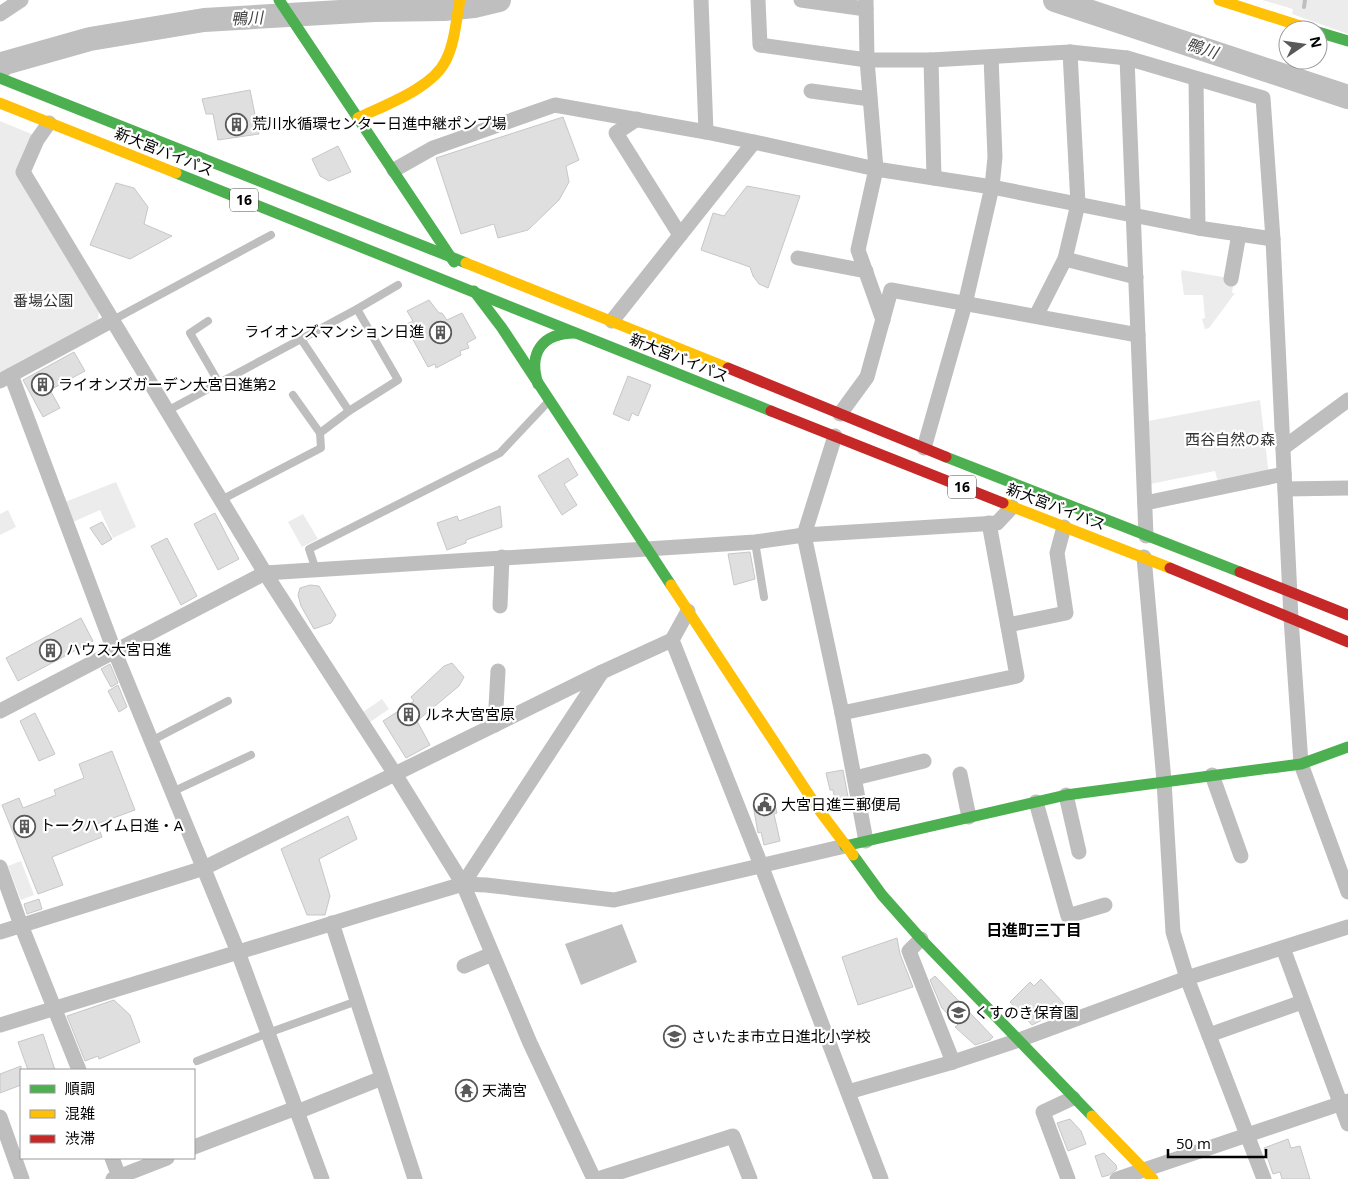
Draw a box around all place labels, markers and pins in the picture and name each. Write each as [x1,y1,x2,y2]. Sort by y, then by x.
building icon: 荒川水循環センター日進中継ポンプ場 [224,112,248,136]
place label: 荒川水循環センター日進中継ポンプ場 [252,113,507,133]
building icon: ライオンズマンション日進 [428,320,452,344]
place label: ライオンズマンション日進 [244,321,424,341]
building icon: ライオンズガーデン大宮日進第2 [30,373,54,397]
place label: ライオンズガーデン大宮日進第2 [58,374,276,394]
building icon: ハウス大宮日進 [38,638,62,662]
place label: ハウス大宮日進 [66,639,171,659]
building icon: ルネ大宮宮原 [397,703,421,727]
place label: ルネ大宮宮原 [425,704,515,724]
public building icon: 大宮日進三郵便局 [753,793,777,817]
place label: 大宮日進三郵便局 [781,794,901,814]
building icon: トークハイム日進・A [12,814,36,838]
place label: トークハイム日進・A [40,815,184,835]
school or university icon: くすのき保育園 [946,1001,970,1025]
place label: くすのき保育園 [974,1002,1079,1022]
school or university icon: さいたま市立日進北小学校 [663,1025,687,1049]
place label: さいたま市立日進北小学校 [691,1026,871,1046]
temple icon: 天満宮 [454,1079,478,1103]
place label: 天満宮 [482,1080,527,1100]

